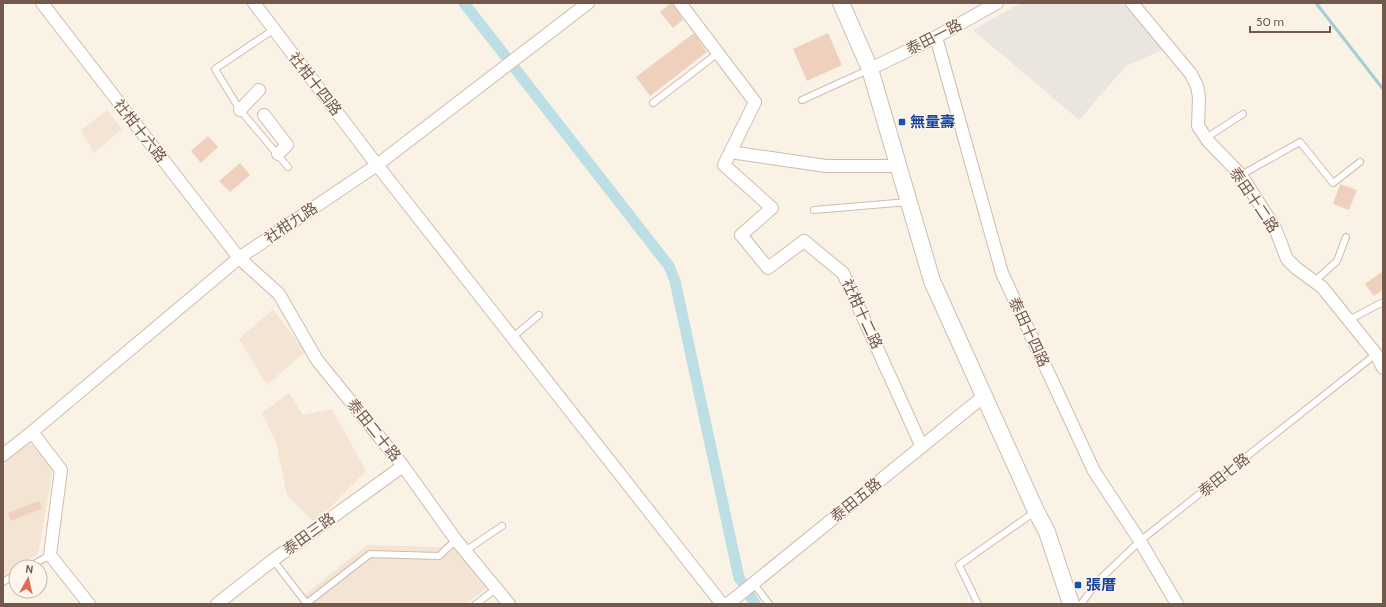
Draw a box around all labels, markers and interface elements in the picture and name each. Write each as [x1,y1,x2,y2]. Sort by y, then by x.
scale bar [1250,8,1330,34]
text: 50 m [1256,14,1284,29]
street label: 泰田一路 [903,15,965,59]
street label: 社柑十四路 [285,49,345,119]
street label: 社柑十六路 [110,96,170,166]
place label: 無量壽 [910,113,955,131]
marker: 無量壽 [897,117,907,127]
street label: 泰田十二路 [1226,164,1282,236]
street label: 社柑九路 [261,199,321,247]
street label: 社柑十二路 [838,276,886,352]
street label: 泰田十四路 [1005,294,1053,370]
street label: 泰田二十路 [343,395,405,465]
street label: 泰田七路 [1195,449,1253,501]
street label: 泰田五路 [827,474,885,526]
street label: 泰田三路 [279,509,339,559]
north arrow [8,559,48,599]
text: N [25,562,34,577]
place label: 張厝 [1086,576,1116,594]
marker: 張厝 [1073,580,1083,590]

